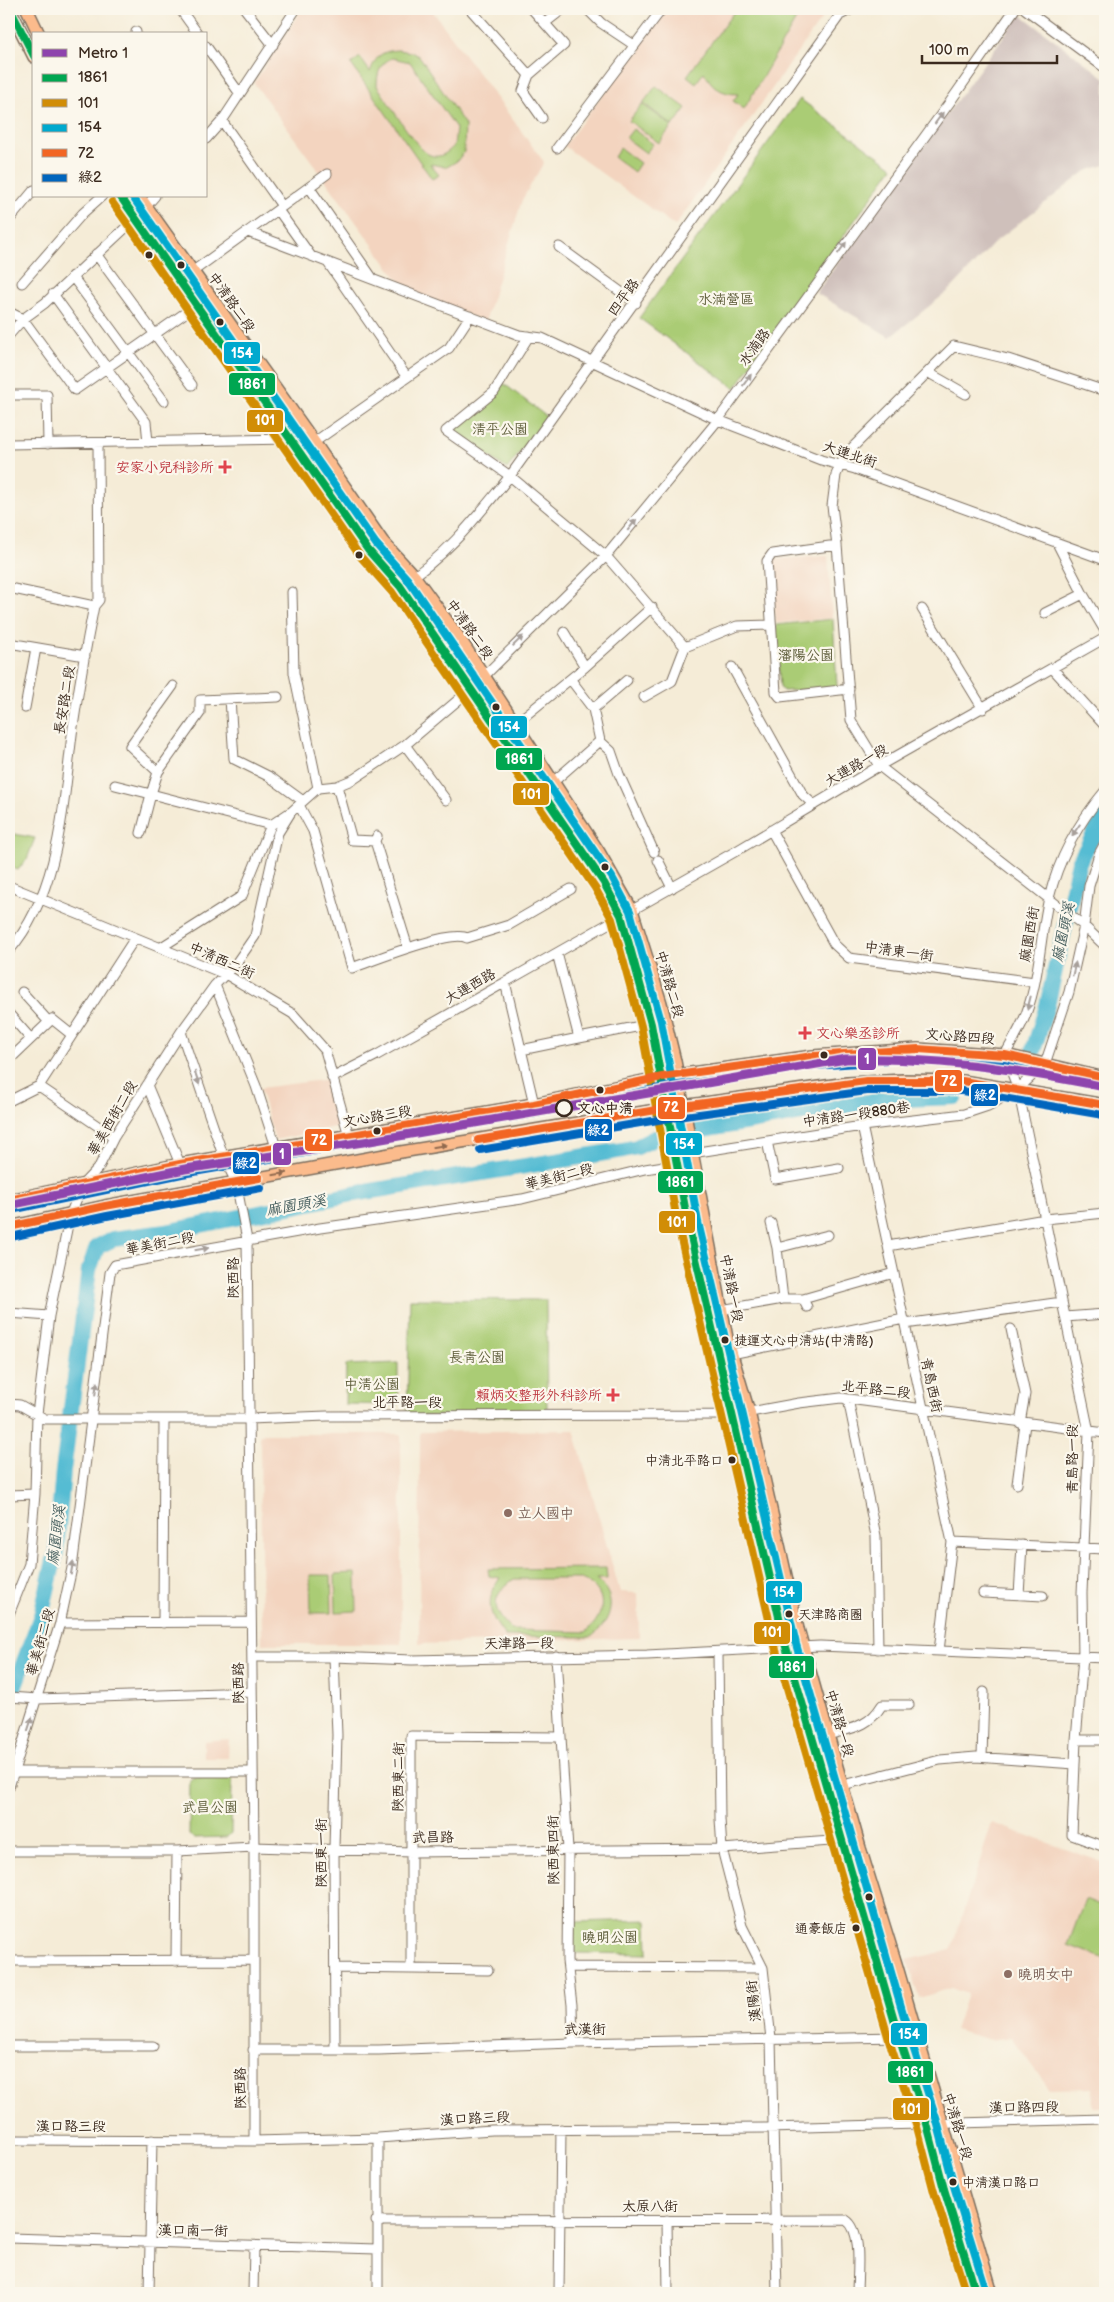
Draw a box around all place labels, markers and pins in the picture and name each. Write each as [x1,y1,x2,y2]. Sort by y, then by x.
unlabelled marker [144,250,154,260]
unlabelled marker [176,260,186,270]
unlabelled marker [215,317,225,327]
place label: 安家小兒科診所 [116,459,214,476]
marker: 安家小兒科診所 [218,460,232,474]
unlabelled marker [354,550,364,560]
unlabelled marker [491,702,501,712]
unlabelled marker [600,862,610,872]
place label: 文心樂丞診所 [816,1025,900,1042]
marker: 文心樂丞診所 [798,1026,812,1040]
unlabelled marker [819,1050,829,1060]
unlabelled marker [595,1085,605,1095]
marker: 文心中清 [555,1099,573,1117]
place label: 文心中清 [577,1100,633,1117]
unlabelled marker [372,1126,382,1136]
place label: 捷運文心中清站(中清路) [734,1333,874,1349]
marker: 捷運文心中清站(中清路) [720,1335,730,1345]
place label: 賴炳文整形外科診所 [476,1387,602,1404]
marker: 賴炳文整形外科診所 [606,1388,620,1402]
place label: 中清北平路口 [645,1453,723,1469]
marker: 中清北平路口 [727,1455,737,1465]
place label: 立人國中 [518,1505,574,1522]
marker: 立人國中 [502,1507,514,1519]
place label: 天津路商圈 [798,1607,863,1623]
marker: 天津路商圈 [784,1609,794,1619]
unlabelled marker [864,1892,874,1902]
place label: 通豪飯店 [795,1921,847,1937]
marker: 通豪飯店 [851,1923,861,1933]
place label: 曉明女中 [1018,1966,1074,1983]
marker: 曉明女中 [1002,1968,1014,1980]
place label: 中清漢口路口 [962,2175,1040,2191]
marker: 中清漢口路口 [948,2177,958,2187]

